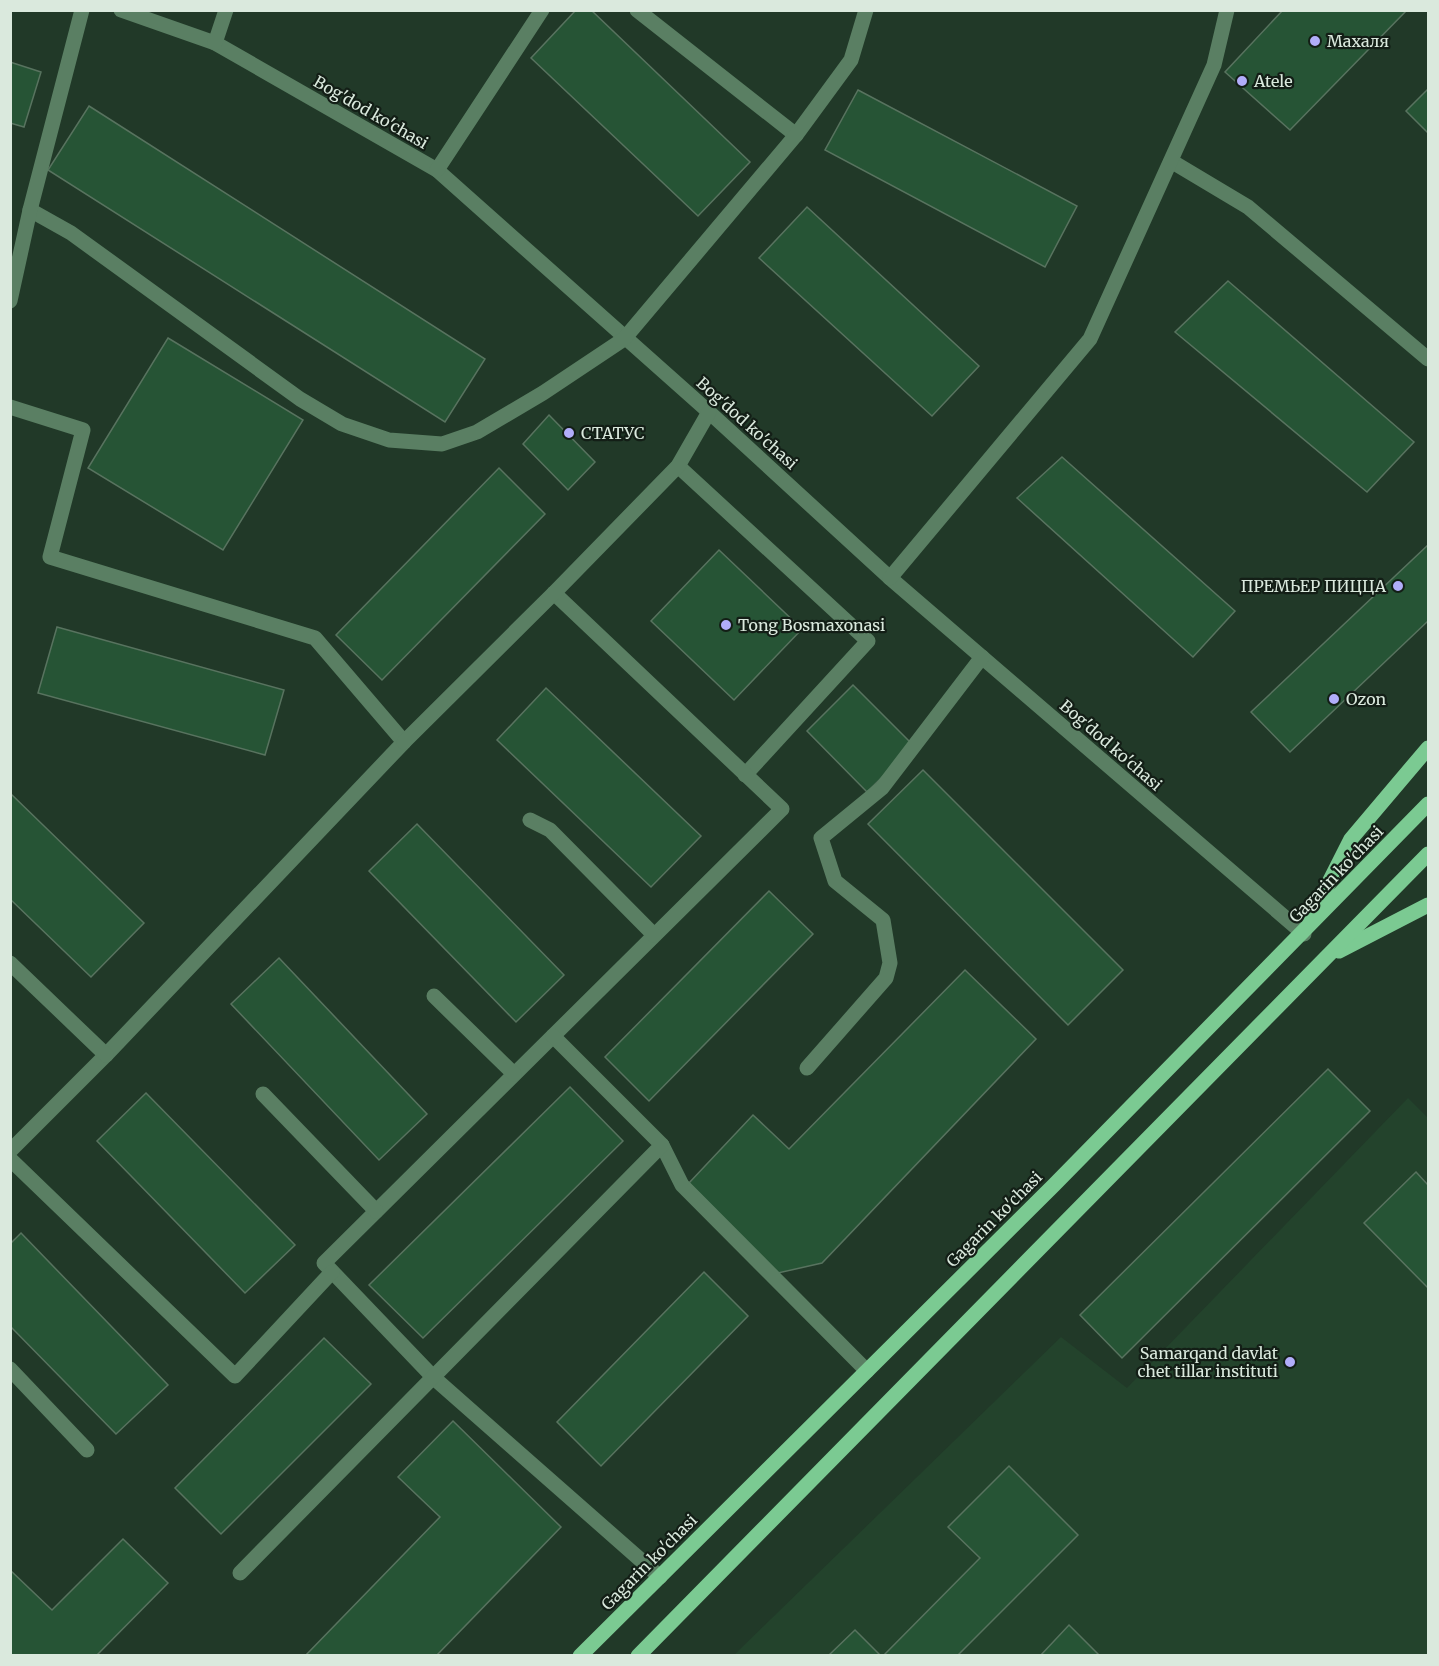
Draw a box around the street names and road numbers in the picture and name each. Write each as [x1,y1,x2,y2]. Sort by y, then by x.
street label: Bog'dod ko'chasi [310,71,432,153]
street label: Bog'dod ko'chasi [693,373,801,473]
street label: Bog'dod ko'chasi [1056,695,1166,795]
street label: Gagarin ko'chasi [1285,821,1387,927]
street label: Gagarin ko'chasi [942,1167,1046,1271]
street label: Gagarin ko'chasi [597,1510,701,1614]

